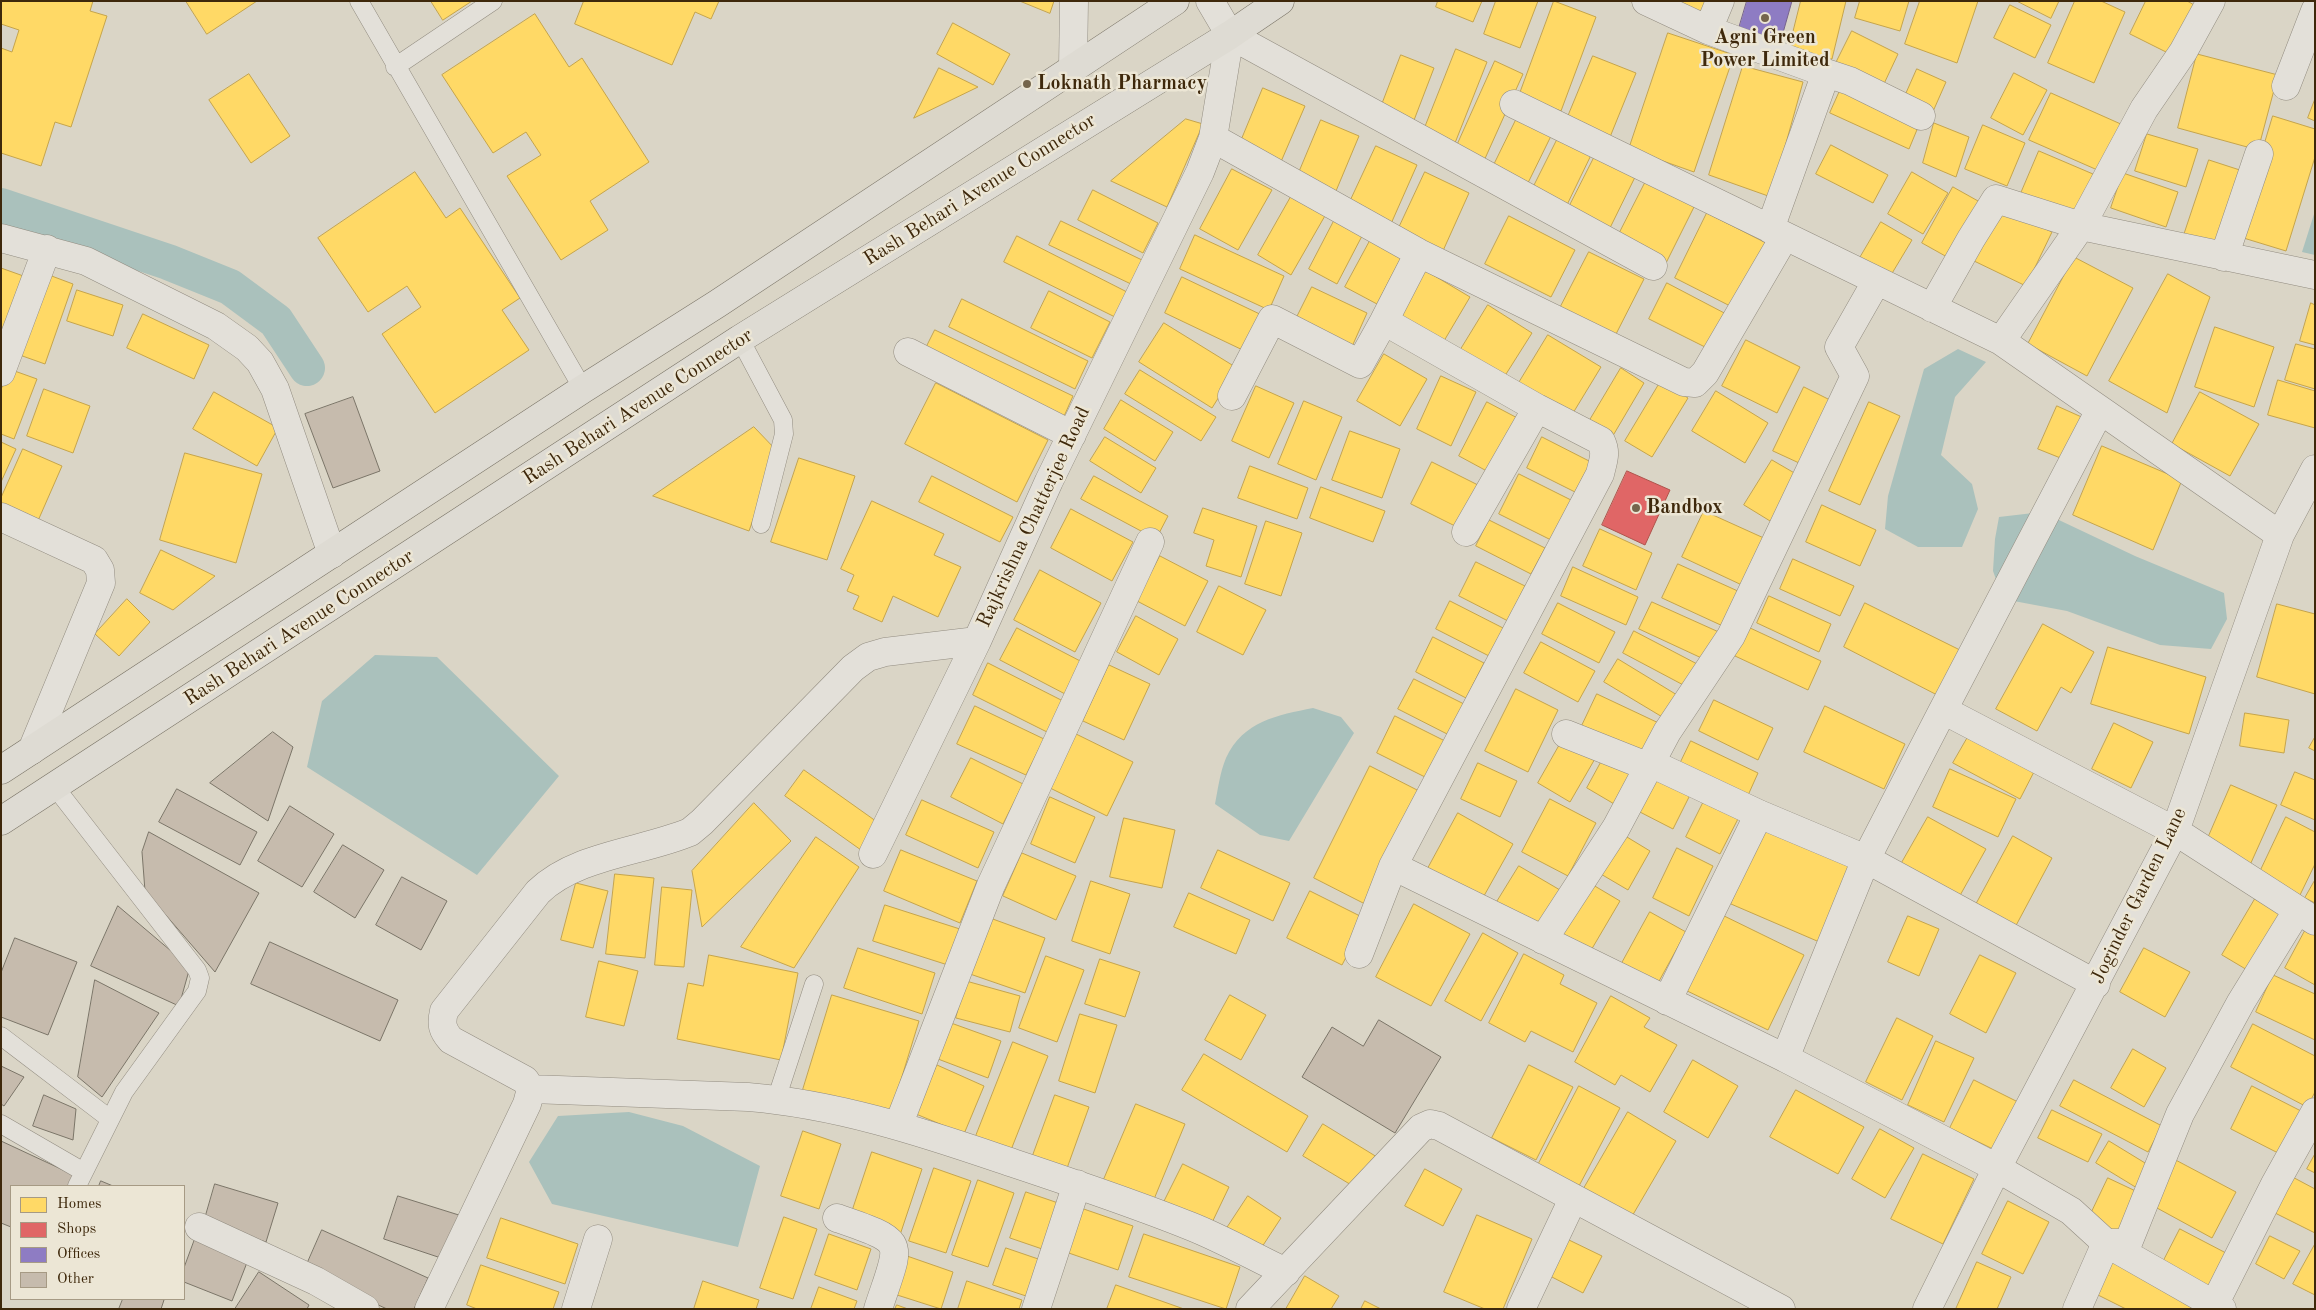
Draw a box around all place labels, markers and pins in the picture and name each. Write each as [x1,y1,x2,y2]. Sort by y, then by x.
marker: Agni Green Power Limited [1759,12,1771,24]
place label: Agni Green Power Limited [1700,26,1830,73]
place label: Loknath Pharmacy [1037,72,1207,96]
marker: Loknath Pharmacy [1021,78,1033,90]
place label: Bandbox [1646,496,1723,520]
marker: Bandbox [1630,502,1642,514]

